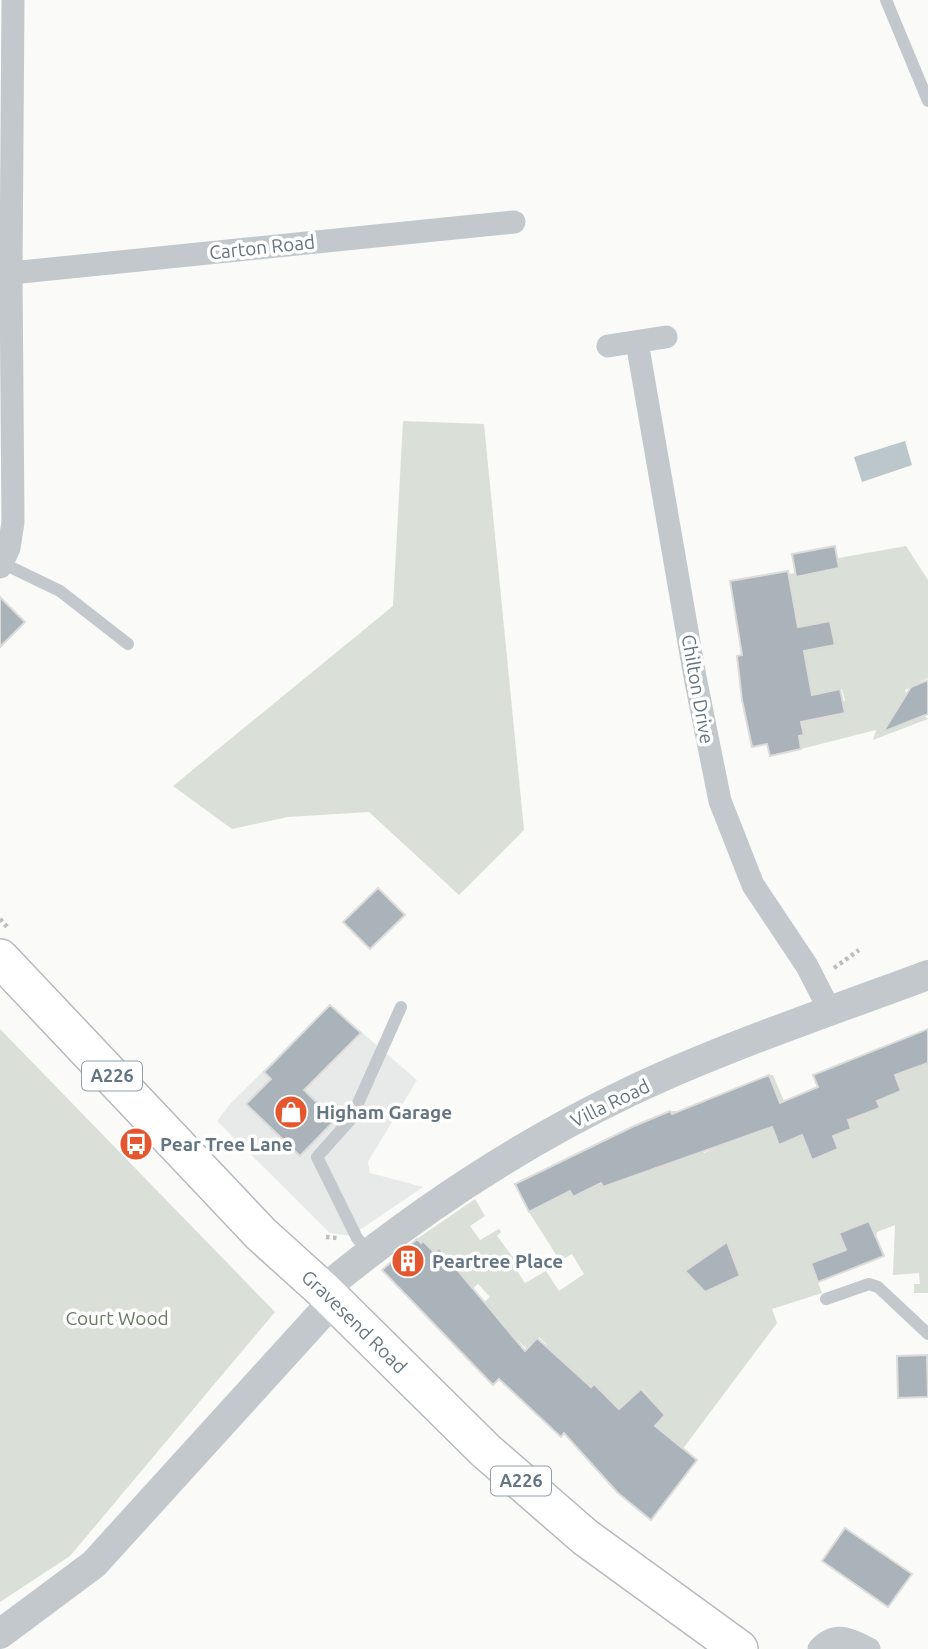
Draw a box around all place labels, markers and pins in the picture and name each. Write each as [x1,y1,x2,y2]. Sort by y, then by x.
shop icon: Higham Garage [272,1093,310,1131]
place label: Higham Garage [316,1101,452,1123]
bus stop icon: Pear Tree Lane [117,1125,155,1163]
place label: Pear Tree Lane [160,1133,293,1155]
building icon: Peartree Place [389,1242,427,1280]
place label: Peartree Place [432,1250,563,1272]

